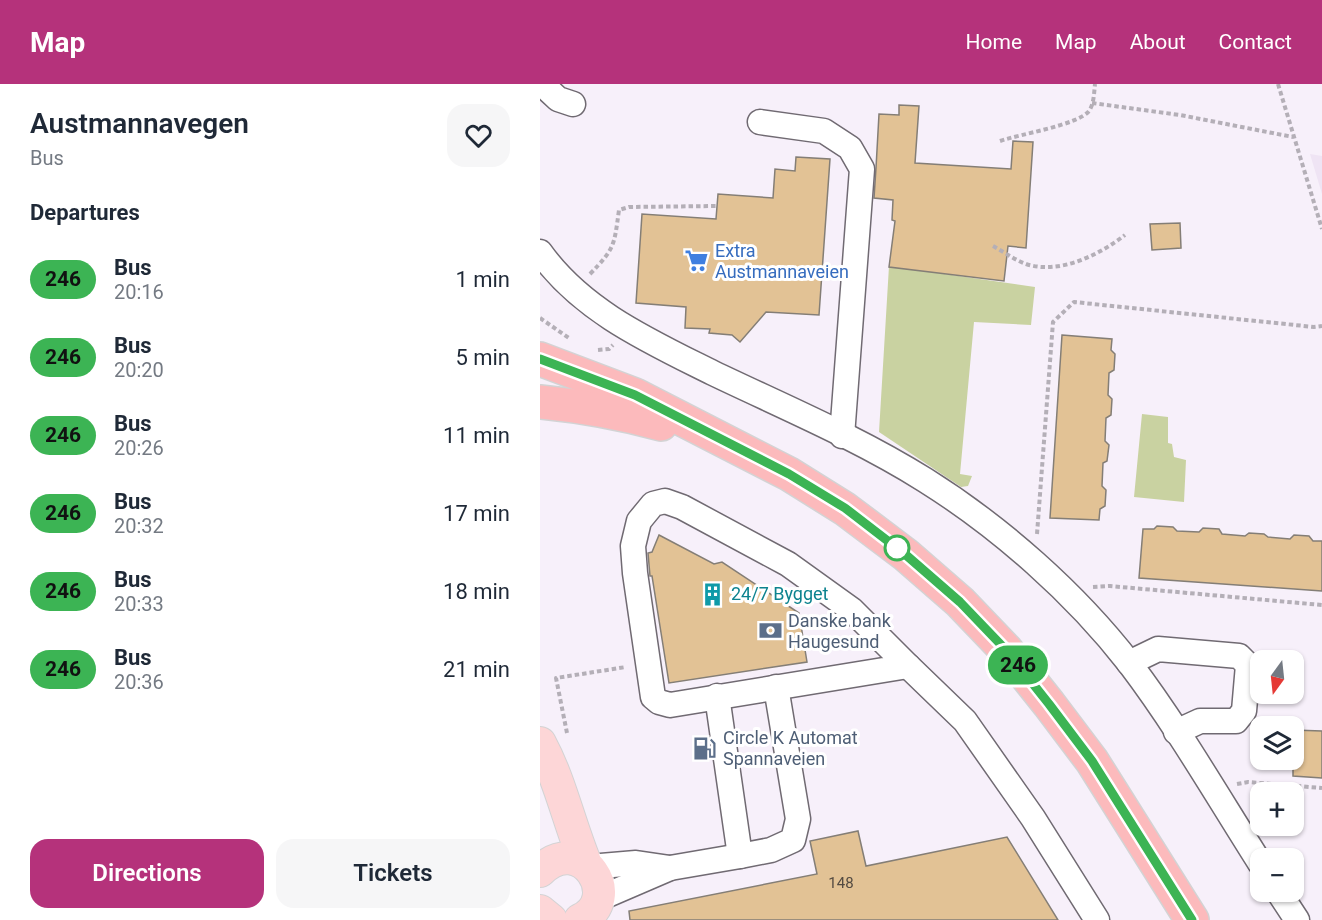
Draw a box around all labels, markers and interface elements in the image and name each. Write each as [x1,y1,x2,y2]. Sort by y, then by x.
text: Map [30,26,85,59]
text: Home [966,30,1022,54]
text: Map [1055,30,1097,54]
text: About [1130,30,1186,54]
text: Contact [1219,30,1292,54]
button: heart [447,104,510,167]
text: Austmannavegen [30,107,249,140]
text: Bus [30,146,64,170]
text: Departures [30,200,140,225]
place label: Extra Austmannaveien [715,240,849,282]
supermarket icon: Extra Austmannaveien [684,248,710,274]
text: Bus [114,255,152,280]
text: 246 [45,267,81,291]
text: 1 min [455,267,510,292]
text: 20:16 [114,280,164,304]
text: Bus [114,333,152,358]
text: 246 [45,345,81,369]
text: 5 min [455,345,510,370]
text: 20:20 [114,358,164,382]
text: Bus [114,411,152,436]
text: 246 [45,423,81,447]
text: 11 min [443,423,510,448]
text: 20:26 [114,436,164,460]
text: Bus [114,489,152,514]
text: 246 [45,501,81,525]
text: 17 min [443,501,510,526]
text: 20:32 [114,514,164,538]
unlabelled marker [884,535,910,561]
text: Bus [114,567,152,592]
text: 246 [45,579,81,603]
text: 18 min [443,579,510,604]
building icon: 24/7 Bygget [700,581,726,607]
place label: 24/7 Bygget [731,583,829,604]
text: 20:33 [114,592,164,616]
place label: Danske bank Haugesund [788,610,892,652]
bank icon: Danske bank Haugesund [757,618,783,644]
text: Bus [114,645,152,670]
line badge: 246 [984,646,1052,684]
north arrow [1250,650,1304,704]
map controls [1250,650,1304,902]
text: 246 [1000,653,1036,677]
text: 246 [45,657,81,681]
text: 21 min [443,657,510,682]
text: 20:36 [114,670,164,694]
button: layers [1250,716,1304,770]
place label: Circle K Automat Spannaveien [723,727,858,769]
fuel station icon: Circle K Automat Spannaveien [692,735,718,761]
button: + [1250,782,1304,836]
button: Directions [30,839,264,908]
button: Tickets [276,839,510,908]
button: − [1250,848,1304,902]
house number: 148 [828,874,854,892]

